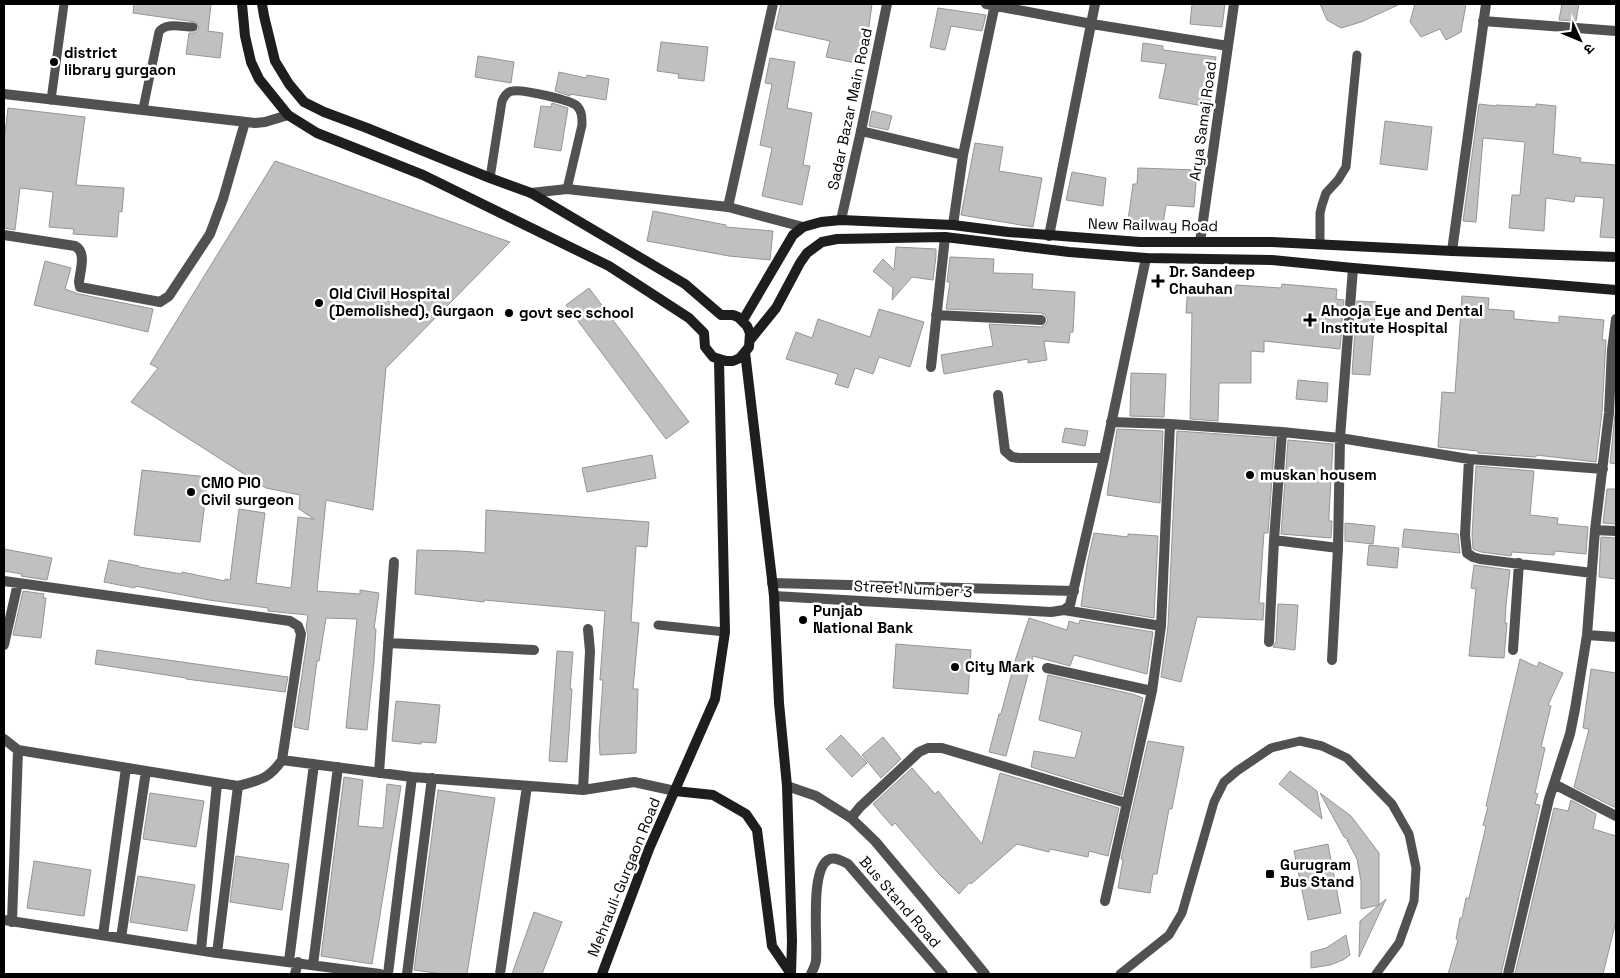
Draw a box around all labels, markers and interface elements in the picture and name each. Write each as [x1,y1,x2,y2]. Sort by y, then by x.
north arrow [1555,15,1605,65]
street label: Sadar Bazar Main Road [823,26,876,192]
text: उ [1579,40,1599,59]
place label: district library gurgaon [64,43,176,79]
marker: district library gurgaon [48,56,60,68]
street label: Arya Samaj Road [1185,60,1220,182]
street label: New Railway Road [1088,214,1218,235]
place label: Dr. Sandeep Chauhan [1169,262,1255,298]
marker: Dr. Sandeep Chauhan [1151,274,1165,288]
place label: Old Civil Hospital (Demolished), Gurgaon [329,284,494,320]
marker: Old Civil Hospital (Demolished), Gurgaon [313,297,325,309]
place label: Ahooja Eye and Dental Institute Hospital [1321,301,1483,337]
place label: govt sec school [519,303,634,322]
marker: govt sec school [503,307,515,319]
marker: Ahooja Eye and Dental Institute Hospital [1303,313,1317,327]
place label: muskan housem [1260,465,1377,484]
marker: muskan housem [1244,469,1256,481]
place label: CMO PIO Civil surgeon [201,473,294,509]
marker: CMO PIO Civil surgeon [185,486,197,498]
street label: Street Number 3 [853,576,973,601]
place label: Punjab National Bank [813,601,914,637]
marker: Punjab National Bank [797,614,809,626]
place label: City Mark [965,657,1035,676]
marker: City Mark [949,661,961,673]
street label: Mehrauli-Gurgaon Road [583,794,664,959]
street label: Bus Stand Road [855,852,945,951]
place label: Gurugram Bus Stand [1280,855,1354,891]
marker: Gurugram Bus Stand [1264,868,1276,880]

